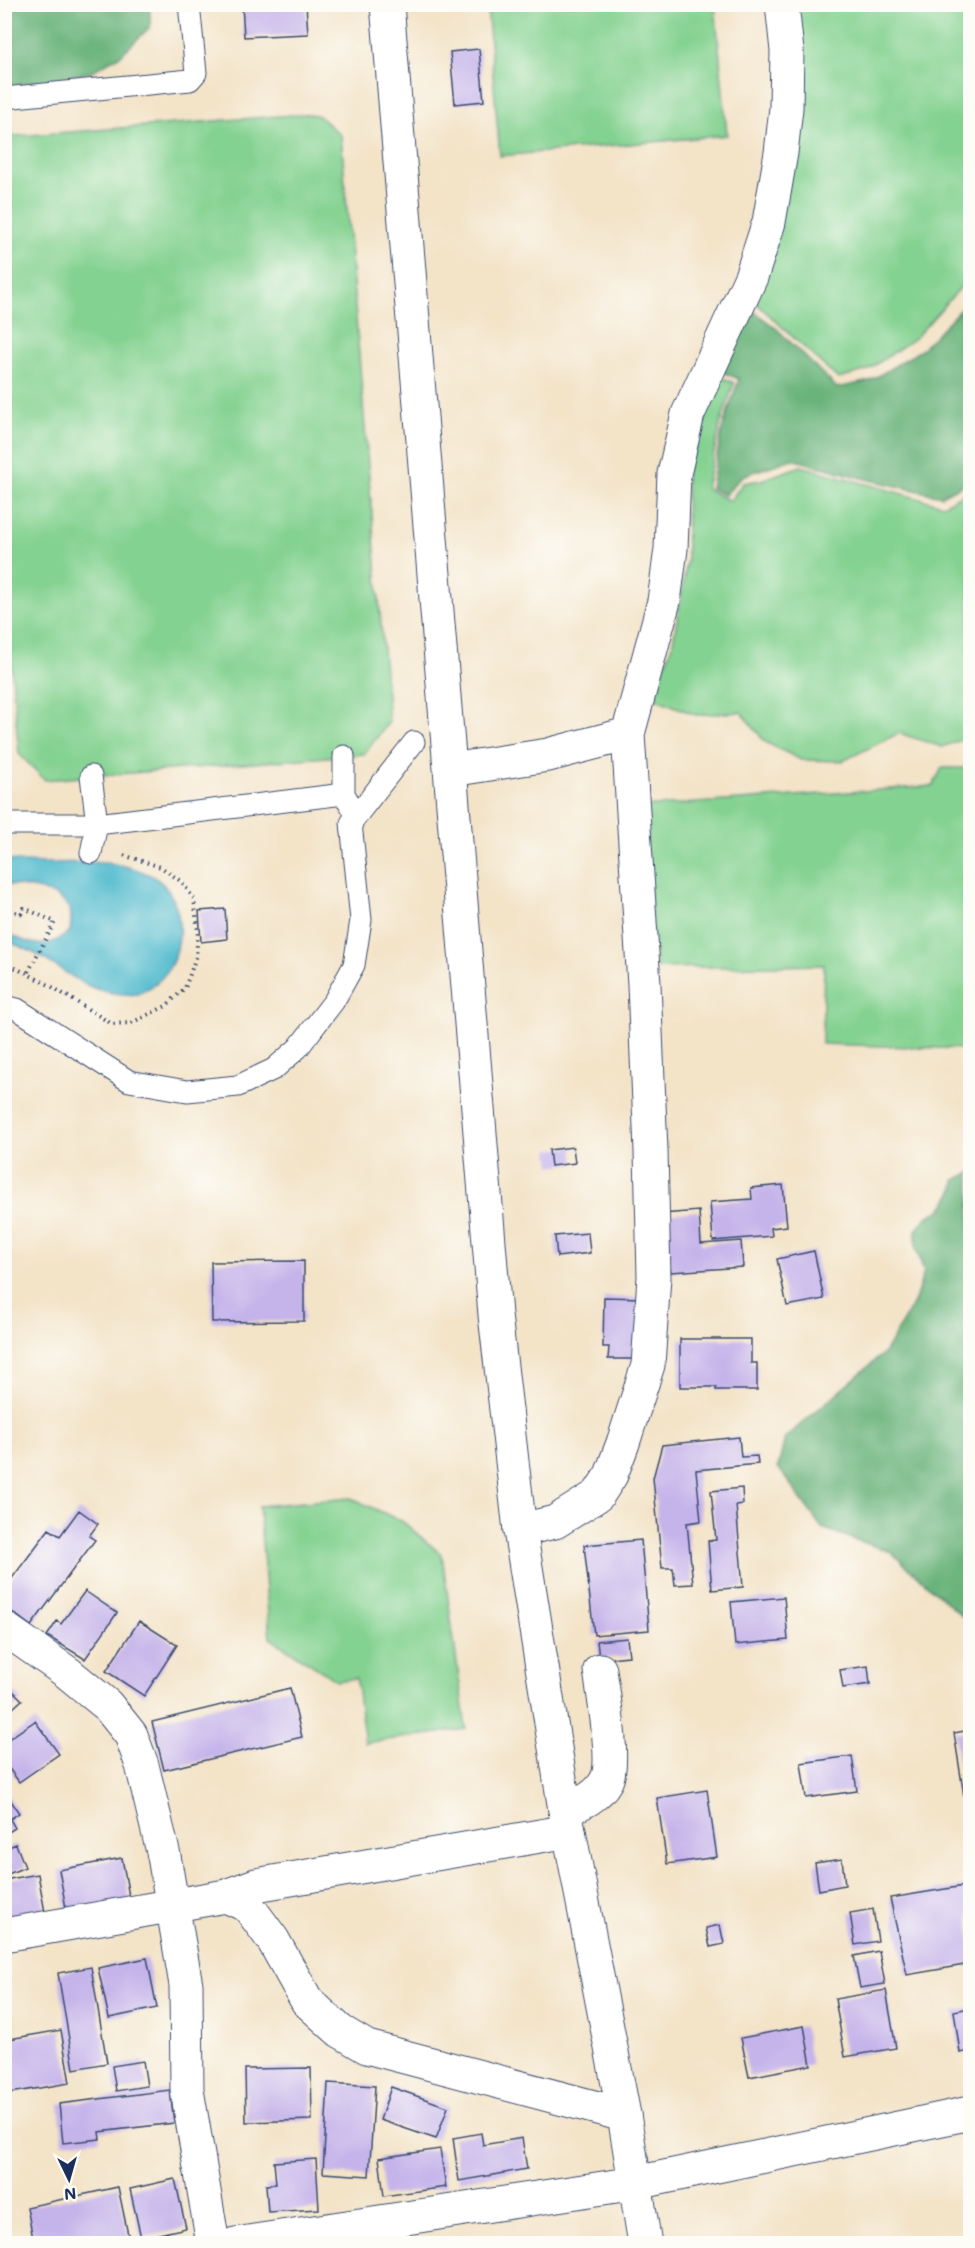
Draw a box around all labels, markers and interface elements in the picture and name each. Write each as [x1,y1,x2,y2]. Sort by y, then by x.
north arrow [39,2149,99,2209]
text: N [63,2183,77,2205]

